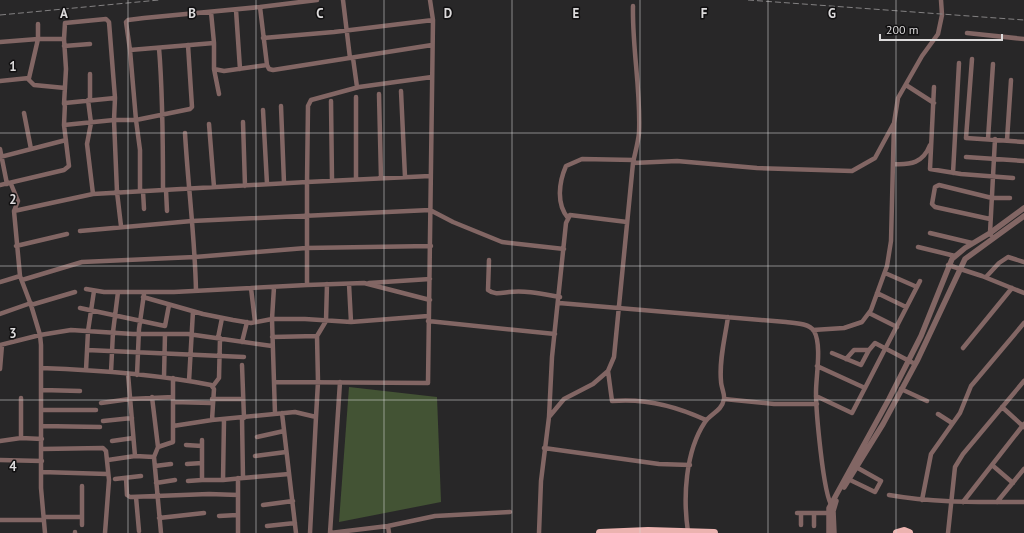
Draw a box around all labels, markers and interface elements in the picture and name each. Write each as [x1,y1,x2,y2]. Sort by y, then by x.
text: A [60,5,68,22]
text: B [188,5,196,22]
text: C [316,5,324,22]
text: D [444,5,452,22]
text: E [573,5,580,22]
text: F [701,5,708,22]
text: G [828,5,836,22]
scale bar [880,16,1002,42]
text: 200 m [886,22,919,37]
text: 1 [9,58,17,75]
text: 2 [9,191,17,208]
text: 3 [9,325,17,342]
text: 4 [9,458,17,475]

